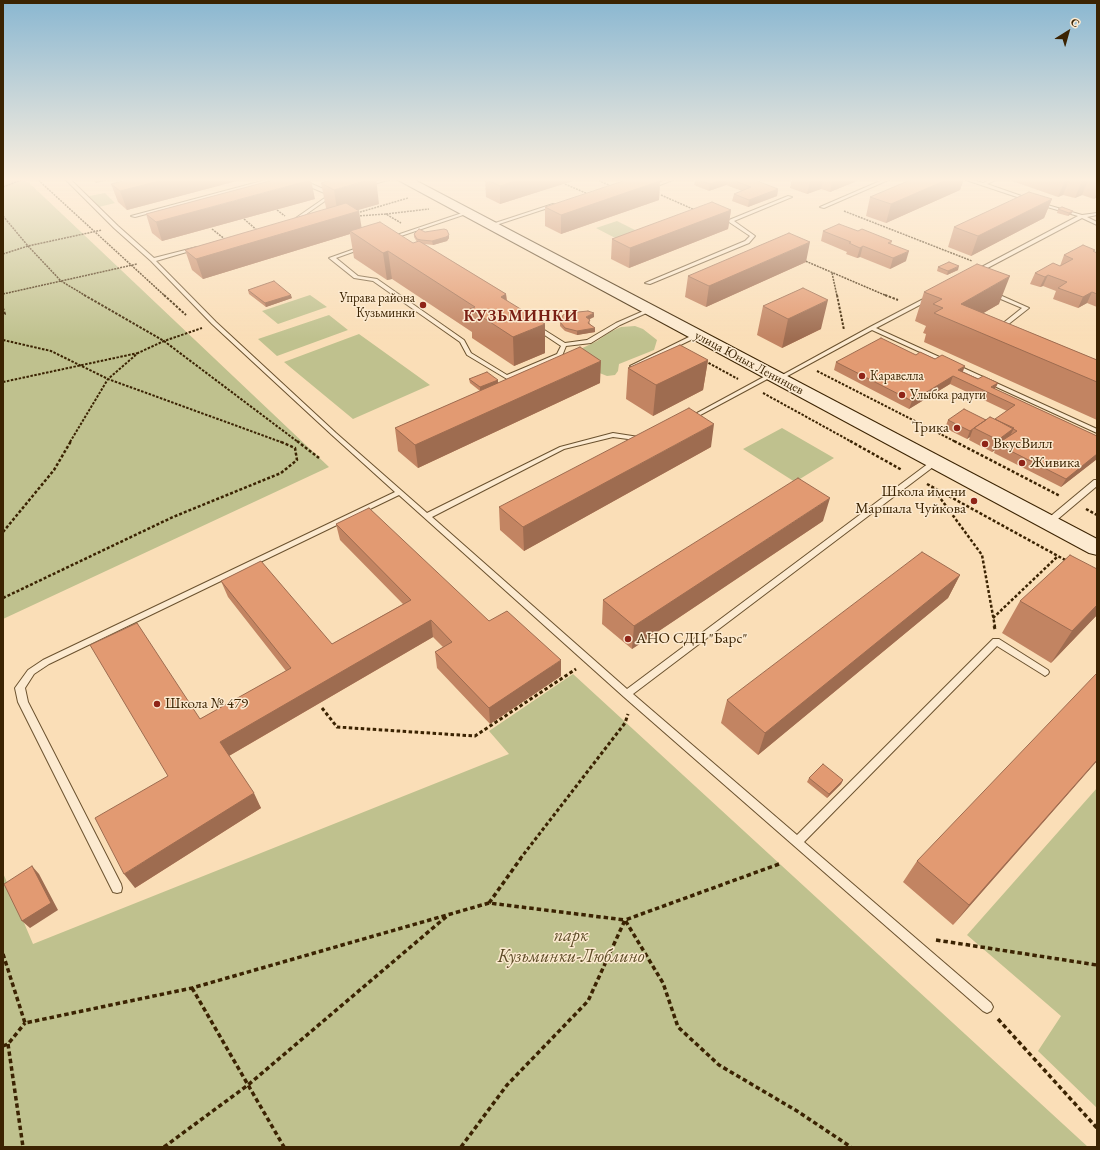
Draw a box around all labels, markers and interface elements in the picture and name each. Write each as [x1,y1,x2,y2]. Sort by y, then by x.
north arrow [1048,12,1088,52]
text: С [1068,14,1083,30]
place label: Управа района Кузьминки [339,290,415,321]
marker: Управа района Кузьминки [418,300,428,310]
district label: КУЗЬМИНКИ [464,307,578,327]
street label: улица Юных Ленинцев [692,328,806,398]
place label: Каравелла [870,368,924,384]
marker: Каравелла [857,371,867,381]
place label: Улыбка радуги [910,387,986,403]
marker: Улыбка радуги [897,390,907,400]
place label: Трика [912,419,949,437]
marker: Трика [952,423,962,433]
place label: ВкусВилл [993,435,1052,453]
marker: ВкусВилл [980,439,990,449]
place label: Живика [1030,454,1080,472]
marker: Живика [1017,458,1027,468]
place label: Школа имени Маршала Чуйкова [855,483,966,518]
marker: Школа имени Маршала Чуйкова [969,496,979,506]
place label: АНО СДЦ "Барс" [636,630,747,648]
marker: АНО СДЦ "Барс" [623,634,633,644]
place label: Школа № 479 [165,695,248,713]
marker: Школа № 479 [152,699,162,709]
park label: парк Кузьминки-Люблино [498,925,644,968]

